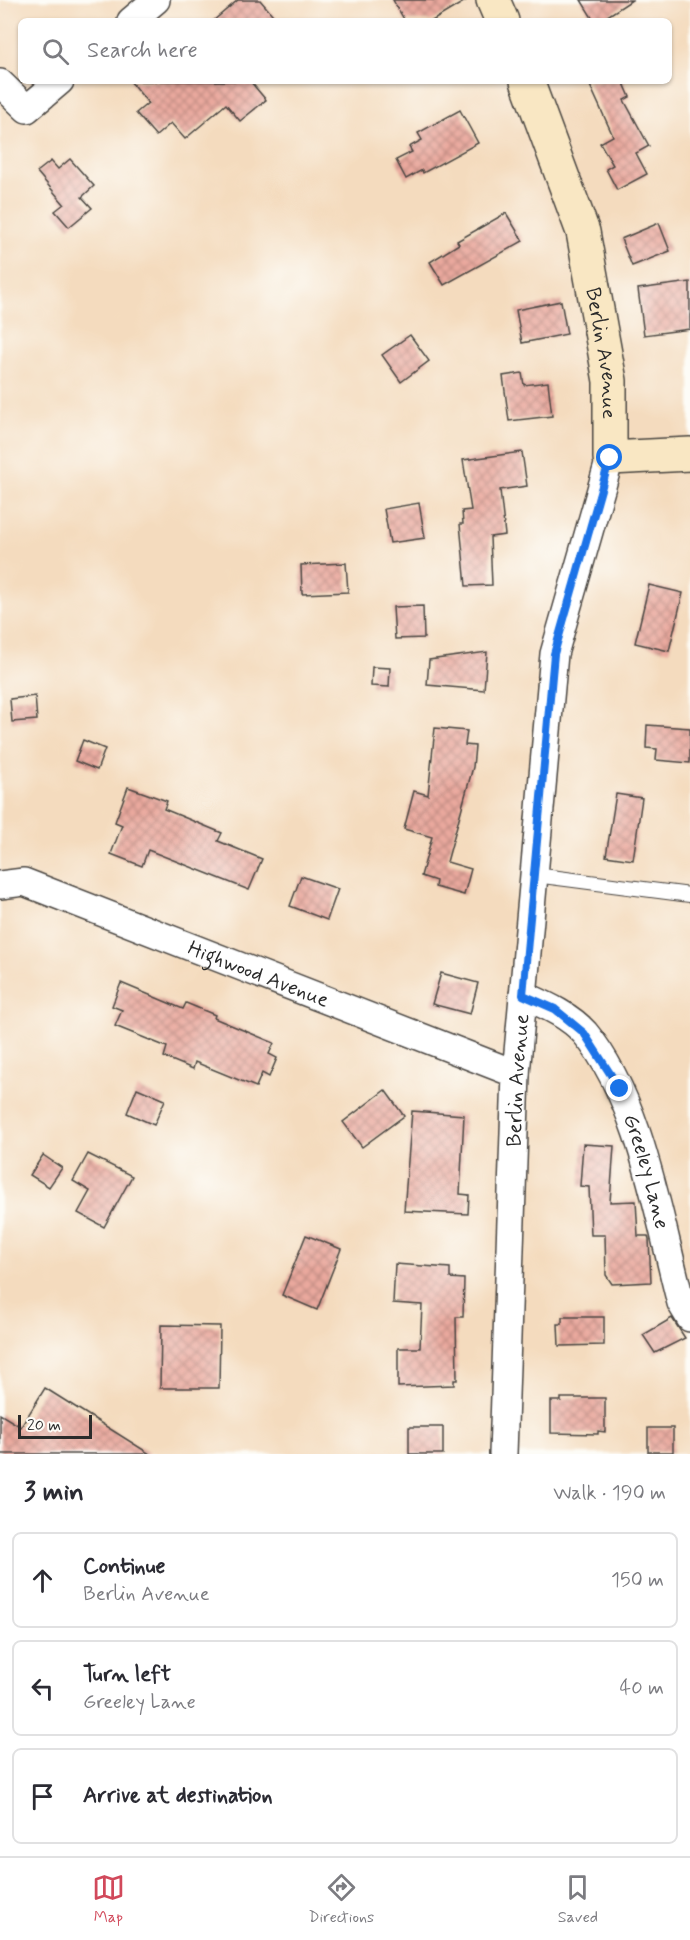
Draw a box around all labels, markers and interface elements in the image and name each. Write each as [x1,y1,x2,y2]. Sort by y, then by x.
search box [18,18,672,84]
icon: search [39,35,72,68]
text: Search here [87,37,198,65]
street label: Berlin Avenue [578,285,623,419]
route start [596,444,622,470]
street label: Highwood Avenue [184,934,333,1015]
street label: Berlin Avenue [501,1013,536,1147]
route end [606,1075,632,1101]
street label: Greeley Lane [616,1110,676,1232]
scale bar [18,1412,92,1440]
text: 20 m [27,1415,61,1436]
text: 3 min [24,1476,84,1510]
text: Walk · 190 m [553,1480,666,1507]
text: Continue [83,1553,165,1581]
icon: ahead [26,1564,59,1597]
text: 150 m [611,1567,664,1594]
text: Berlin Avenue [83,1581,210,1608]
text: Turn left [83,1661,171,1689]
icon: left [26,1672,59,1705]
text: 40 m [620,1675,664,1702]
text: Greeley Lane [83,1689,196,1716]
icon: arrive [26,1780,59,1813]
text: Arrive at destination [83,1782,273,1810]
tab: Map [92,1871,125,1928]
tab: Directions [308,1871,374,1928]
tab: Saved [558,1871,598,1928]

